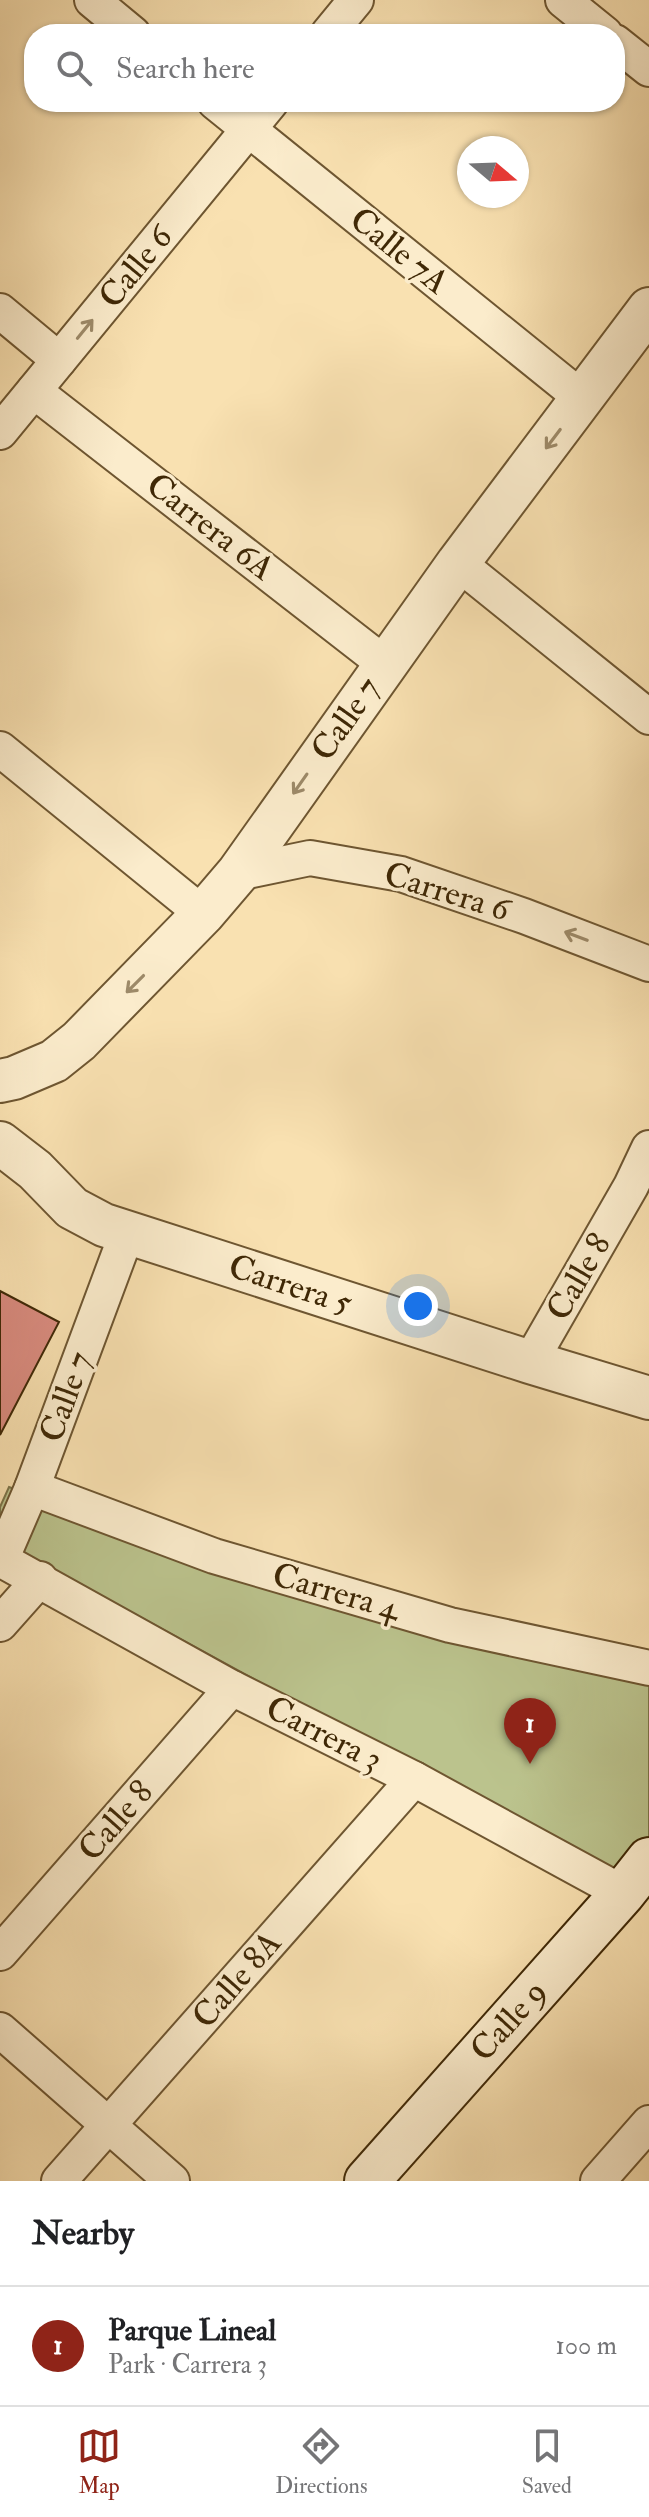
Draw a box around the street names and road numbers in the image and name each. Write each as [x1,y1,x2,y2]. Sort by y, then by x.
street label: Calle 7A [341,198,457,304]
street label: Calle 6 [90,215,184,317]
street label: Carrera 6A [137,464,283,591]
street label: Calle 7 [302,668,391,769]
street label: Carrera 6 [379,853,517,932]
street label: Calle 8 [537,1226,621,1328]
street label: Carrera 5 [223,1245,357,1325]
street label: Calle 7 [30,1346,102,1448]
street label: Carrera 4 [267,1553,406,1631]
street label: Carrera 3 [259,1686,389,1782]
street label: Calle 8 [69,1772,163,1870]
street label: Calle 8A [183,1922,291,2037]
street label: Calle 9 [461,1971,557,2071]

